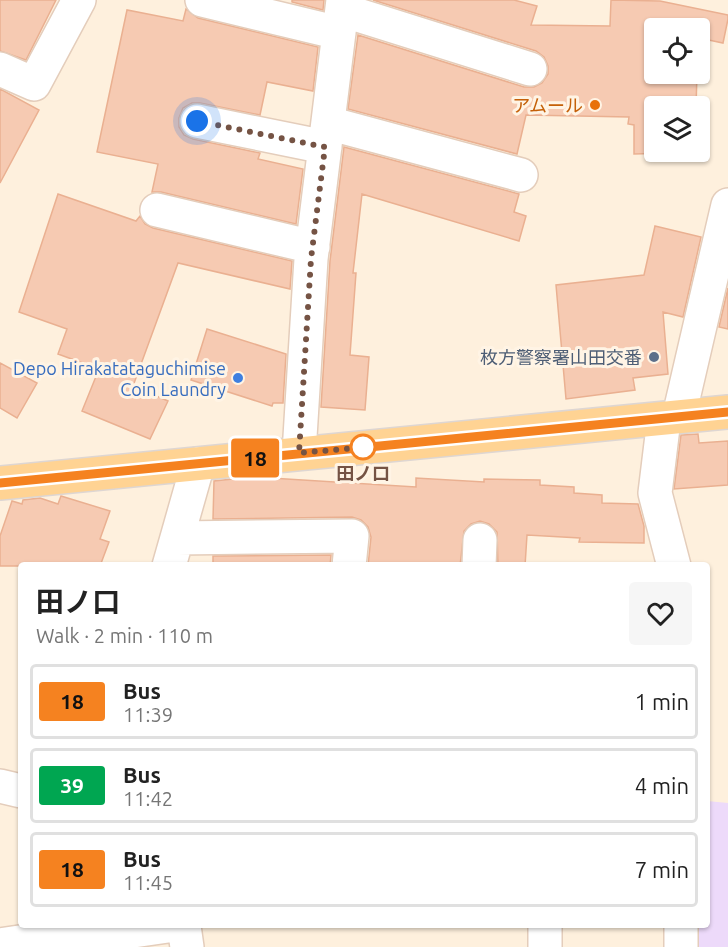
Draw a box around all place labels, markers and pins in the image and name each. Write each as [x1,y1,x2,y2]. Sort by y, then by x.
place label: アムール [512,95,583,115]
marker: アムール [588,98,602,112]
place label: 枚方警察署山田交番 [480,347,642,367]
marker: 枚方警察署山田交番 [647,350,661,364]
place label: Depo Hirakatataguchimise Coin Laundry [13,358,226,399]
marker: Depo Hirakatataguchimise Coin Laundry [231,371,245,385]
marker: 田ノ口 [350,434,376,460]
place label: 田ノ口 [336,463,390,483]

